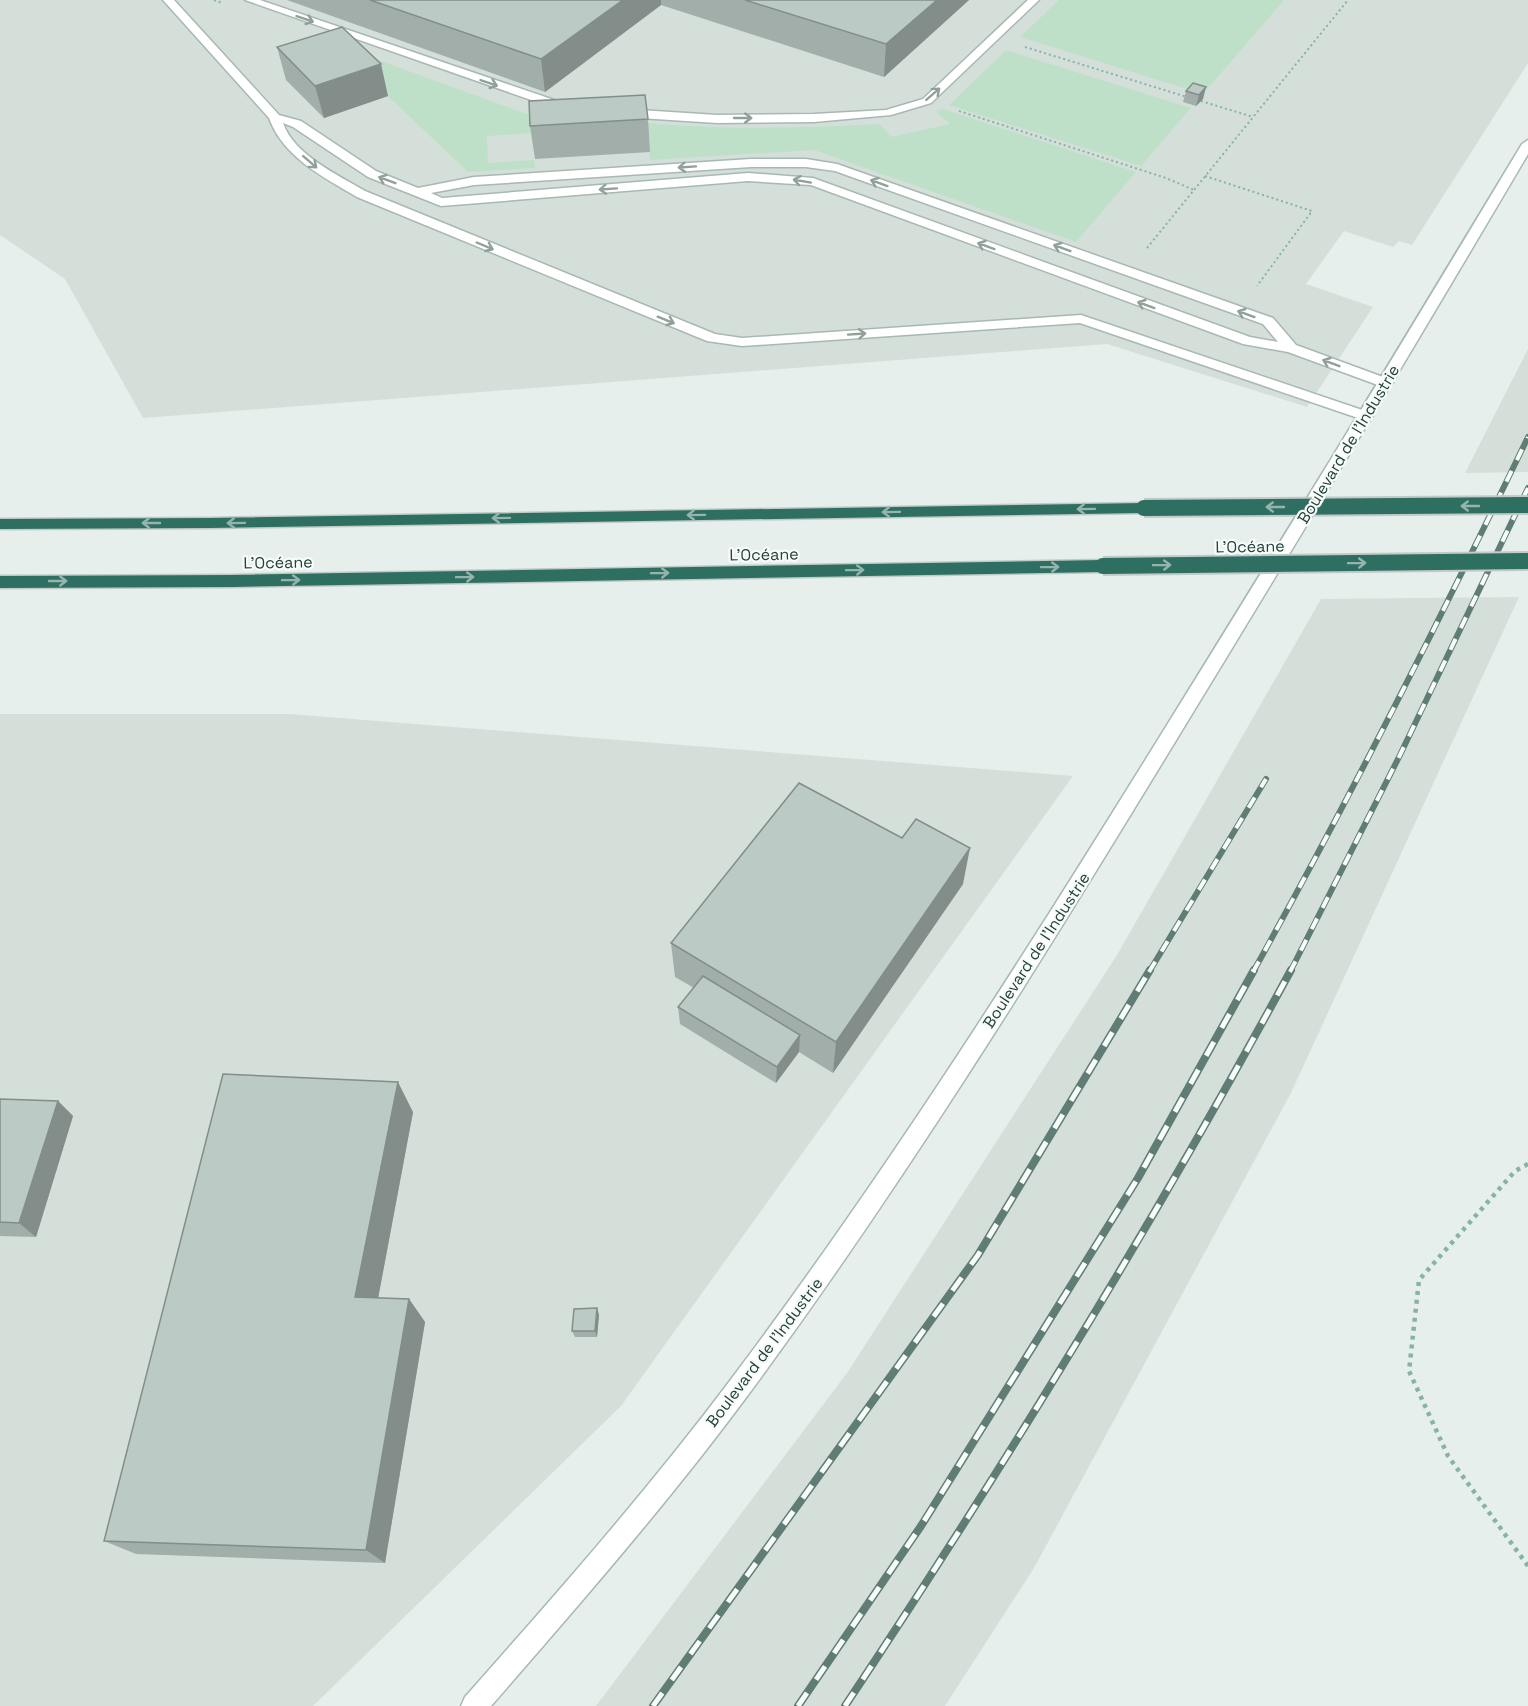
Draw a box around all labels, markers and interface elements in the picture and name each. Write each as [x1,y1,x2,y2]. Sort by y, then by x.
one-way arrow [295,14,314,25]
one-way arrow [479,78,498,89]
one-way arrow [925,87,940,101]
one-way arrow [732,112,752,124]
one-way arrow [302,155,317,169]
one-way arrow [677,162,697,173]
one-way arrow [378,174,397,185]
one-way arrow [793,175,812,186]
one-way arrow [870,177,889,188]
one-way arrow [598,183,618,194]
one-way arrow [977,239,995,250]
one-way arrow [476,241,494,252]
one-way arrow [1053,242,1072,253]
one-way arrow [1137,298,1155,309]
one-way arrow [1237,307,1256,318]
one-way arrow [656,315,675,326]
one-way arrow [847,328,867,339]
one-way arrow [1322,357,1341,368]
street label: Boulevard de l'Industrie [1293,361,1404,528]
one-way arrow [1460,500,1480,512]
one-way arrow [1265,501,1285,513]
one-way arrow [1076,503,1096,514]
one-way arrow [881,506,901,518]
one-way arrow [686,509,706,521]
one-way arrow [491,513,511,524]
one-way arrow [226,517,246,529]
one-way arrow [142,518,162,529]
street label: L’Océane [1215,535,1285,558]
street label: L’Océane [729,543,799,566]
street label: L’Océane [243,551,313,574]
one-way arrow [1346,557,1366,569]
one-way arrow [1151,559,1171,571]
one-way arrow [1039,561,1059,572]
one-way arrow [844,564,864,576]
one-way arrow [649,568,669,579]
one-way arrow [454,571,474,583]
one-way arrow [280,574,300,586]
one-way arrow [48,576,68,587]
street label: Boulevard de l'Industrie [978,868,1095,1032]
street label: Boulevard de l'Industrie [701,1273,827,1431]

